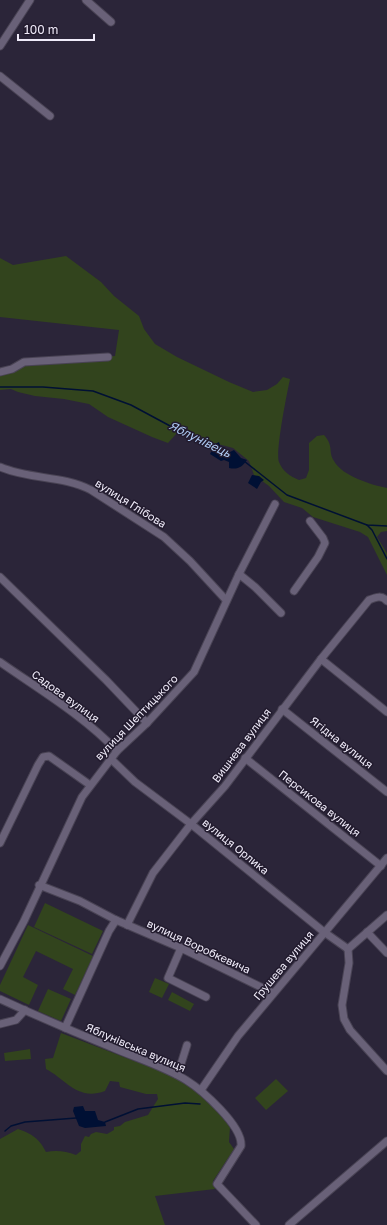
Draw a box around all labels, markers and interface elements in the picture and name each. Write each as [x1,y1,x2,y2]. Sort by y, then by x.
scale bar [18,16,94,42]
text: 100 m [24,22,58,37]
water label: Яблунівець [167,418,234,461]
street label: вулиця Глібова [93,476,169,530]
street label: Садова вулиця [30,667,102,725]
street label: вулиця Шептицького [92,671,180,762]
street label: Вишнева вулиця [209,705,273,785]
street label: Ягідна вулиця [308,713,376,771]
street label: Персикова вулиця [276,767,364,839]
street label: вулиця Орлика [200,815,272,877]
street label: вулиця Воробкевича [145,916,253,976]
street label: Грушева вулиця [250,928,316,1002]
street label: Яблунівська вулиця [84,1020,188,1074]

